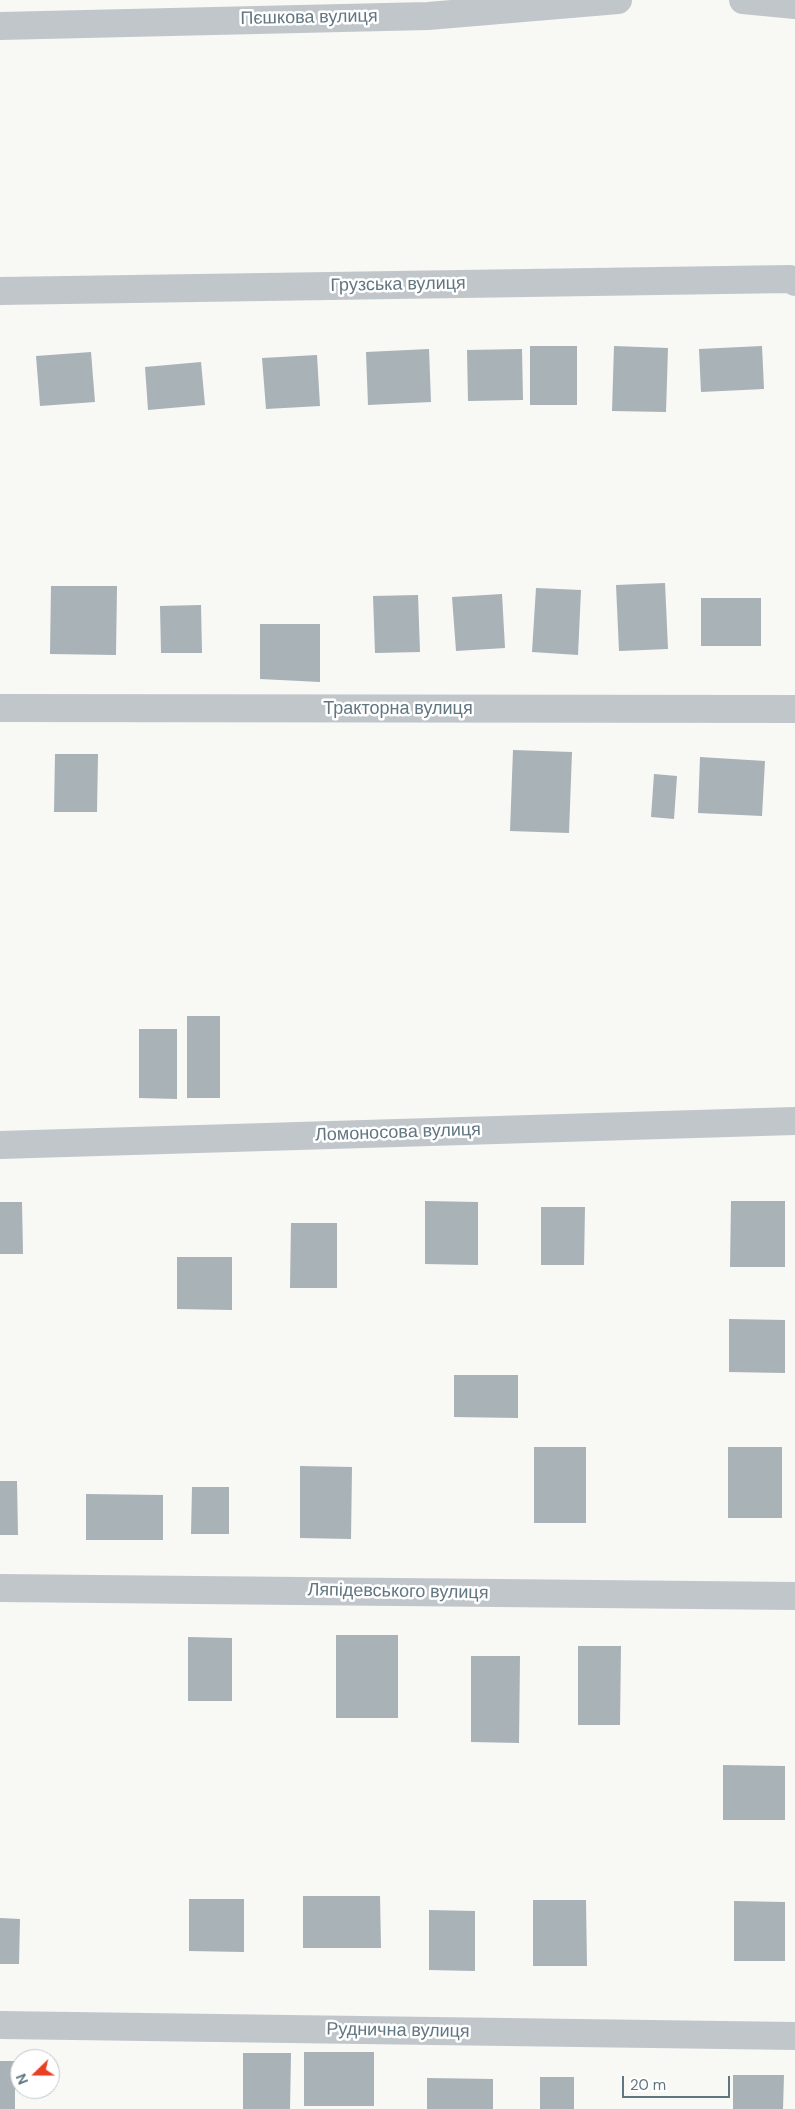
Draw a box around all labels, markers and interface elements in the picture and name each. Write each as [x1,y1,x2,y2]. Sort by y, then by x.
street label: Пєшкова вулиця [240,6,378,30]
street label: Грузська вулиця [330,273,466,297]
street label: Тракторна вулиця [323,698,473,720]
street label: Ломоносова вулиця [315,1119,481,1147]
street label: Ляпідевського вулиця [307,1580,489,1604]
street label: Руднична вулиця [326,2019,470,2043]
north arrow [10,2049,60,2099]
scale bar [625,2066,732,2098]
text: N [12,2071,32,2087]
text: 20 m [630,2075,666,2095]

